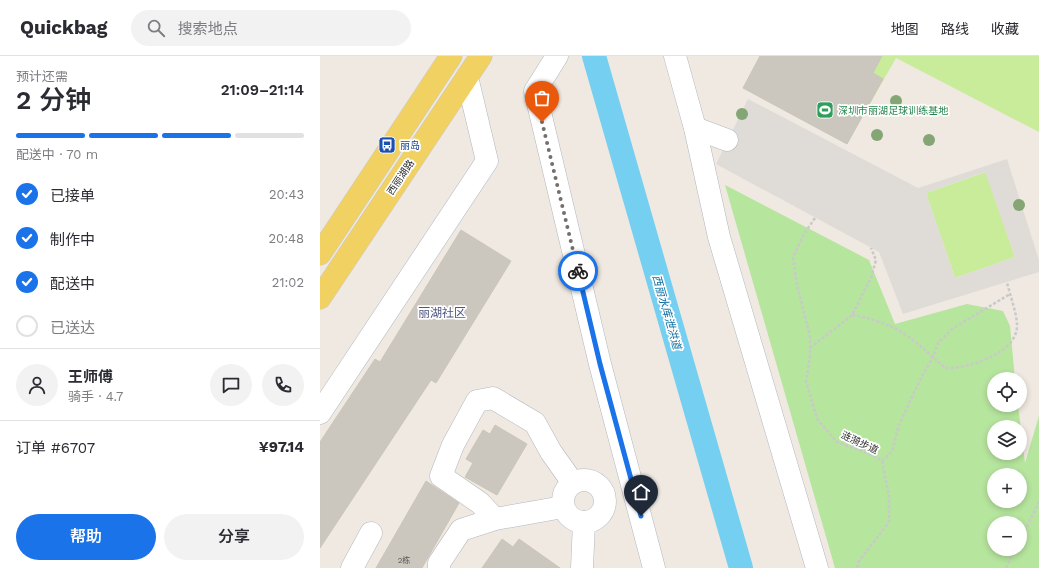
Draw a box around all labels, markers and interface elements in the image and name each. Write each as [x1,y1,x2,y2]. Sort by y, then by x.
search box [131,10,411,46]
text: Quickbag [20,16,107,39]
icon: search [145,17,167,39]
text: 搜索地点 [177,20,237,38]
text: 地图 [891,21,919,37]
text: 路线 [941,21,969,37]
text: 收藏 [991,21,1019,37]
text: 预计还需 [16,69,68,84]
text: 21:09–21:14 [221,81,304,99]
pin [525,81,559,122]
text: 2 分钟 [16,85,91,115]
icon: bag [531,87,553,109]
sports icon: 深圳市丽湖足球训练基地 [815,100,835,120]
place label: 深圳市丽湖足球训练基地 [838,105,949,116]
bus stop icon: 丽岛 [377,135,397,155]
place label: 丽岛 [400,140,420,151]
text: 配送中 · 70 m [16,147,98,162]
street label: 西丽湖路 [385,158,416,197]
icon: check [16,183,38,205]
text: 已接单 [50,187,95,205]
text: 20:43 [269,187,304,202]
icon: check [16,227,38,249]
text: 制作中 [50,231,95,249]
text: 20:48 [269,231,304,246]
courier [558,251,598,291]
icon: bike [567,260,589,282]
icon: check [16,271,38,293]
water label: 西丽水库泄洪道 [650,273,684,353]
text: 配送中 [50,275,95,293]
text: 21:02 [272,275,304,290]
district label: 丽湖社区 [418,306,466,320]
text: 已送达 [50,319,95,337]
button: person [16,364,58,406]
button: chat [210,364,252,406]
button: phone [262,364,304,406]
text: 王师傅 [68,368,113,386]
map controls [987,372,1027,556]
button: locate [987,372,1027,412]
text: 骑手 · 4.7 [68,389,123,404]
button: layers [987,420,1027,460]
street label: 涟漪步道 [839,429,880,456]
text: ¥97.14 [259,438,304,456]
text: 订单 #6707 [16,439,95,457]
button: + [987,468,1027,508]
pin [624,475,658,516]
icon: home [630,481,652,503]
button: 帮助 [16,514,156,560]
button: 分享 [164,514,304,560]
button: − [987,516,1027,556]
house number: 2栋 [398,555,410,565]

